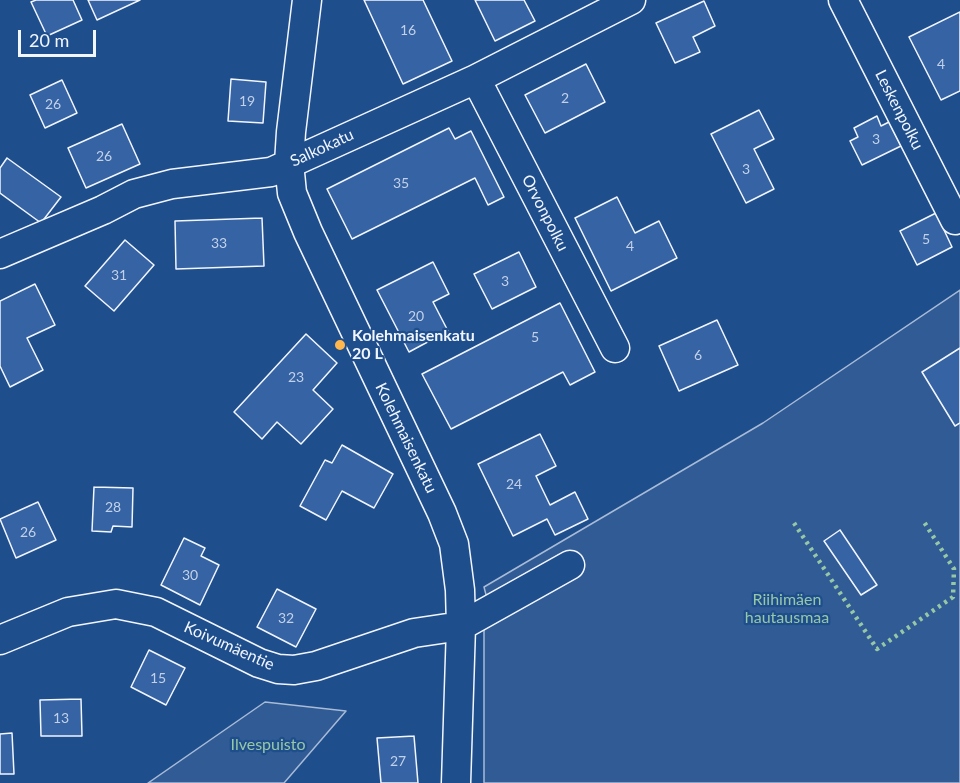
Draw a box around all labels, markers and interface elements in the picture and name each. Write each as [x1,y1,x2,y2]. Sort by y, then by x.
scale bar [21,18,99,56]
house number: 16 [400,22,416,38]
text: 20 m [29,29,69,51]
house number: 4 [937,56,945,72]
street label: Leskenpolku [871,67,927,153]
house number: 2 [561,90,569,106]
house number: 19 [239,93,255,109]
house number: 26 [45,96,61,112]
street label: Salkokatu [287,125,357,171]
house number: 3 [872,131,880,147]
house number: 26 [96,148,112,164]
house number: 3 [742,161,750,177]
street label: Orvonpolku [518,172,572,254]
house number: 35 [393,175,409,191]
house number: 5 [922,231,930,247]
house number: 33 [211,235,227,251]
house number: 4 [626,238,634,254]
house number: 31 [111,267,127,283]
house number: 3 [501,273,509,289]
house number: 20 [408,308,424,324]
place label: Kolehmaisenkatu 20 L [352,326,475,364]
house number: 5 [531,329,539,345]
marker: Kolehmaisenkatu 20 L [333,338,347,352]
house number: 6 [694,347,702,363]
house number: 23 [288,369,304,385]
street label: Kolehmaisenkatu [371,380,441,496]
house number: 24 [506,476,522,492]
house number: 28 [105,499,121,515]
house number: 26 [20,524,36,540]
house number: 30 [182,567,198,583]
park label: Riihimäen hautausmaa [745,590,829,628]
house number: 32 [278,610,294,626]
street label: Koivumäentie [181,618,277,674]
house number: 15 [150,670,166,686]
house number: 13 [53,710,69,726]
park label: Ilvespuisto [231,735,305,755]
house number: 27 [390,753,406,769]

